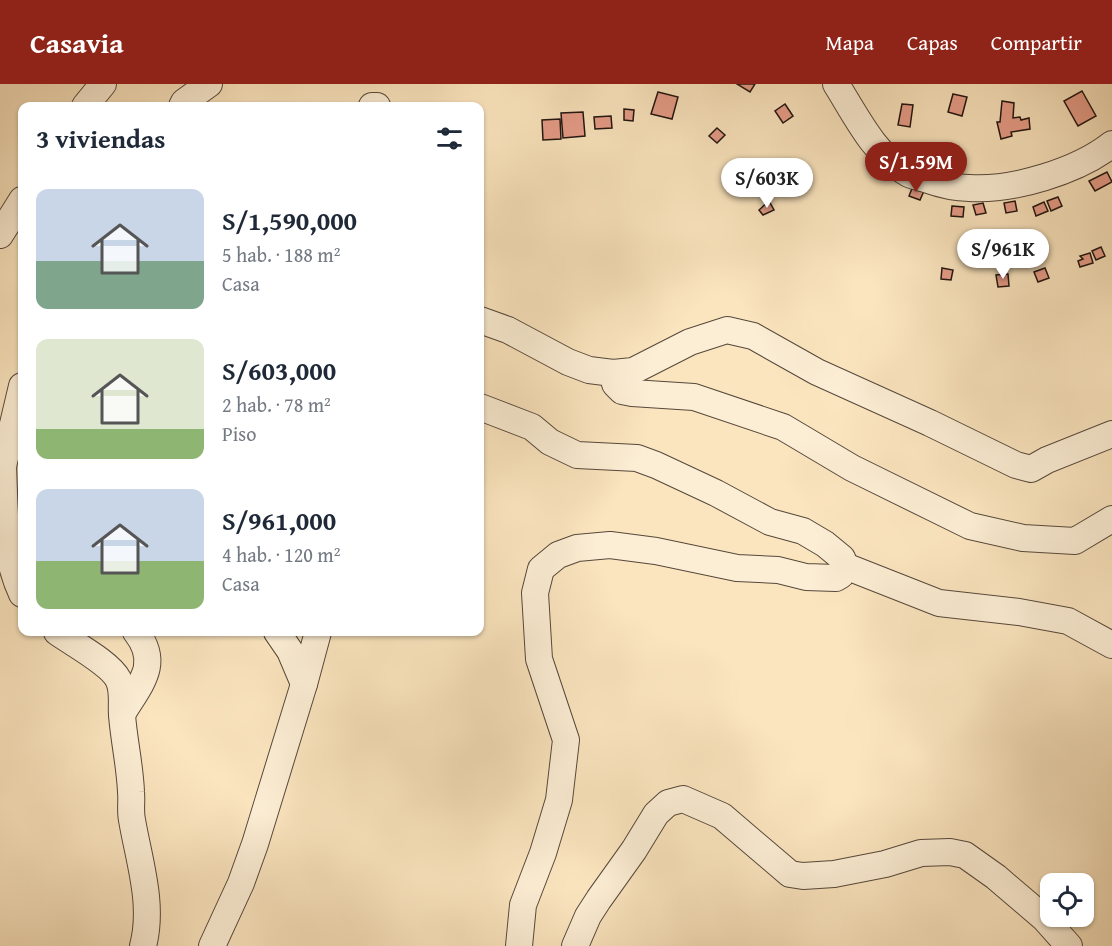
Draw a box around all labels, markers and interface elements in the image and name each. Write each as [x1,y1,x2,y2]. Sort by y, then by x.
text: Casavia [30,22,124,63]
text: Mapa [825,27,874,58]
text: Capas [907,27,958,58]
text: Compartir [991,27,1082,58]
text: 3 viviendas [36,119,166,158]
icon: filters [433,122,466,155]
pin: S/1.59M [861,142,971,193]
text: S/1.59M [879,147,953,176]
pin: S/603K [718,158,816,209]
text: S/603K [735,163,799,192]
text: S/1,590,000 [222,201,357,240]
icon: home [84,213,156,285]
pin: S/961K [954,229,1052,280]
text: S/961K [971,234,1035,263]
text: 5 hab. · 188 m² [222,240,340,269]
text: Casa [222,269,260,298]
text: S/603,000 [222,351,336,390]
icon: home [84,363,156,435]
text: 2 hab. · 78 m² [222,390,331,419]
text: Piso [222,419,257,448]
text: S/961,000 [222,501,336,540]
icon: home [84,513,156,585]
text: 4 hab. · 120 m² [222,540,340,569]
text: Casa [222,569,260,598]
map controls [1040,873,1094,927]
button: locate [1040,873,1094,927]

